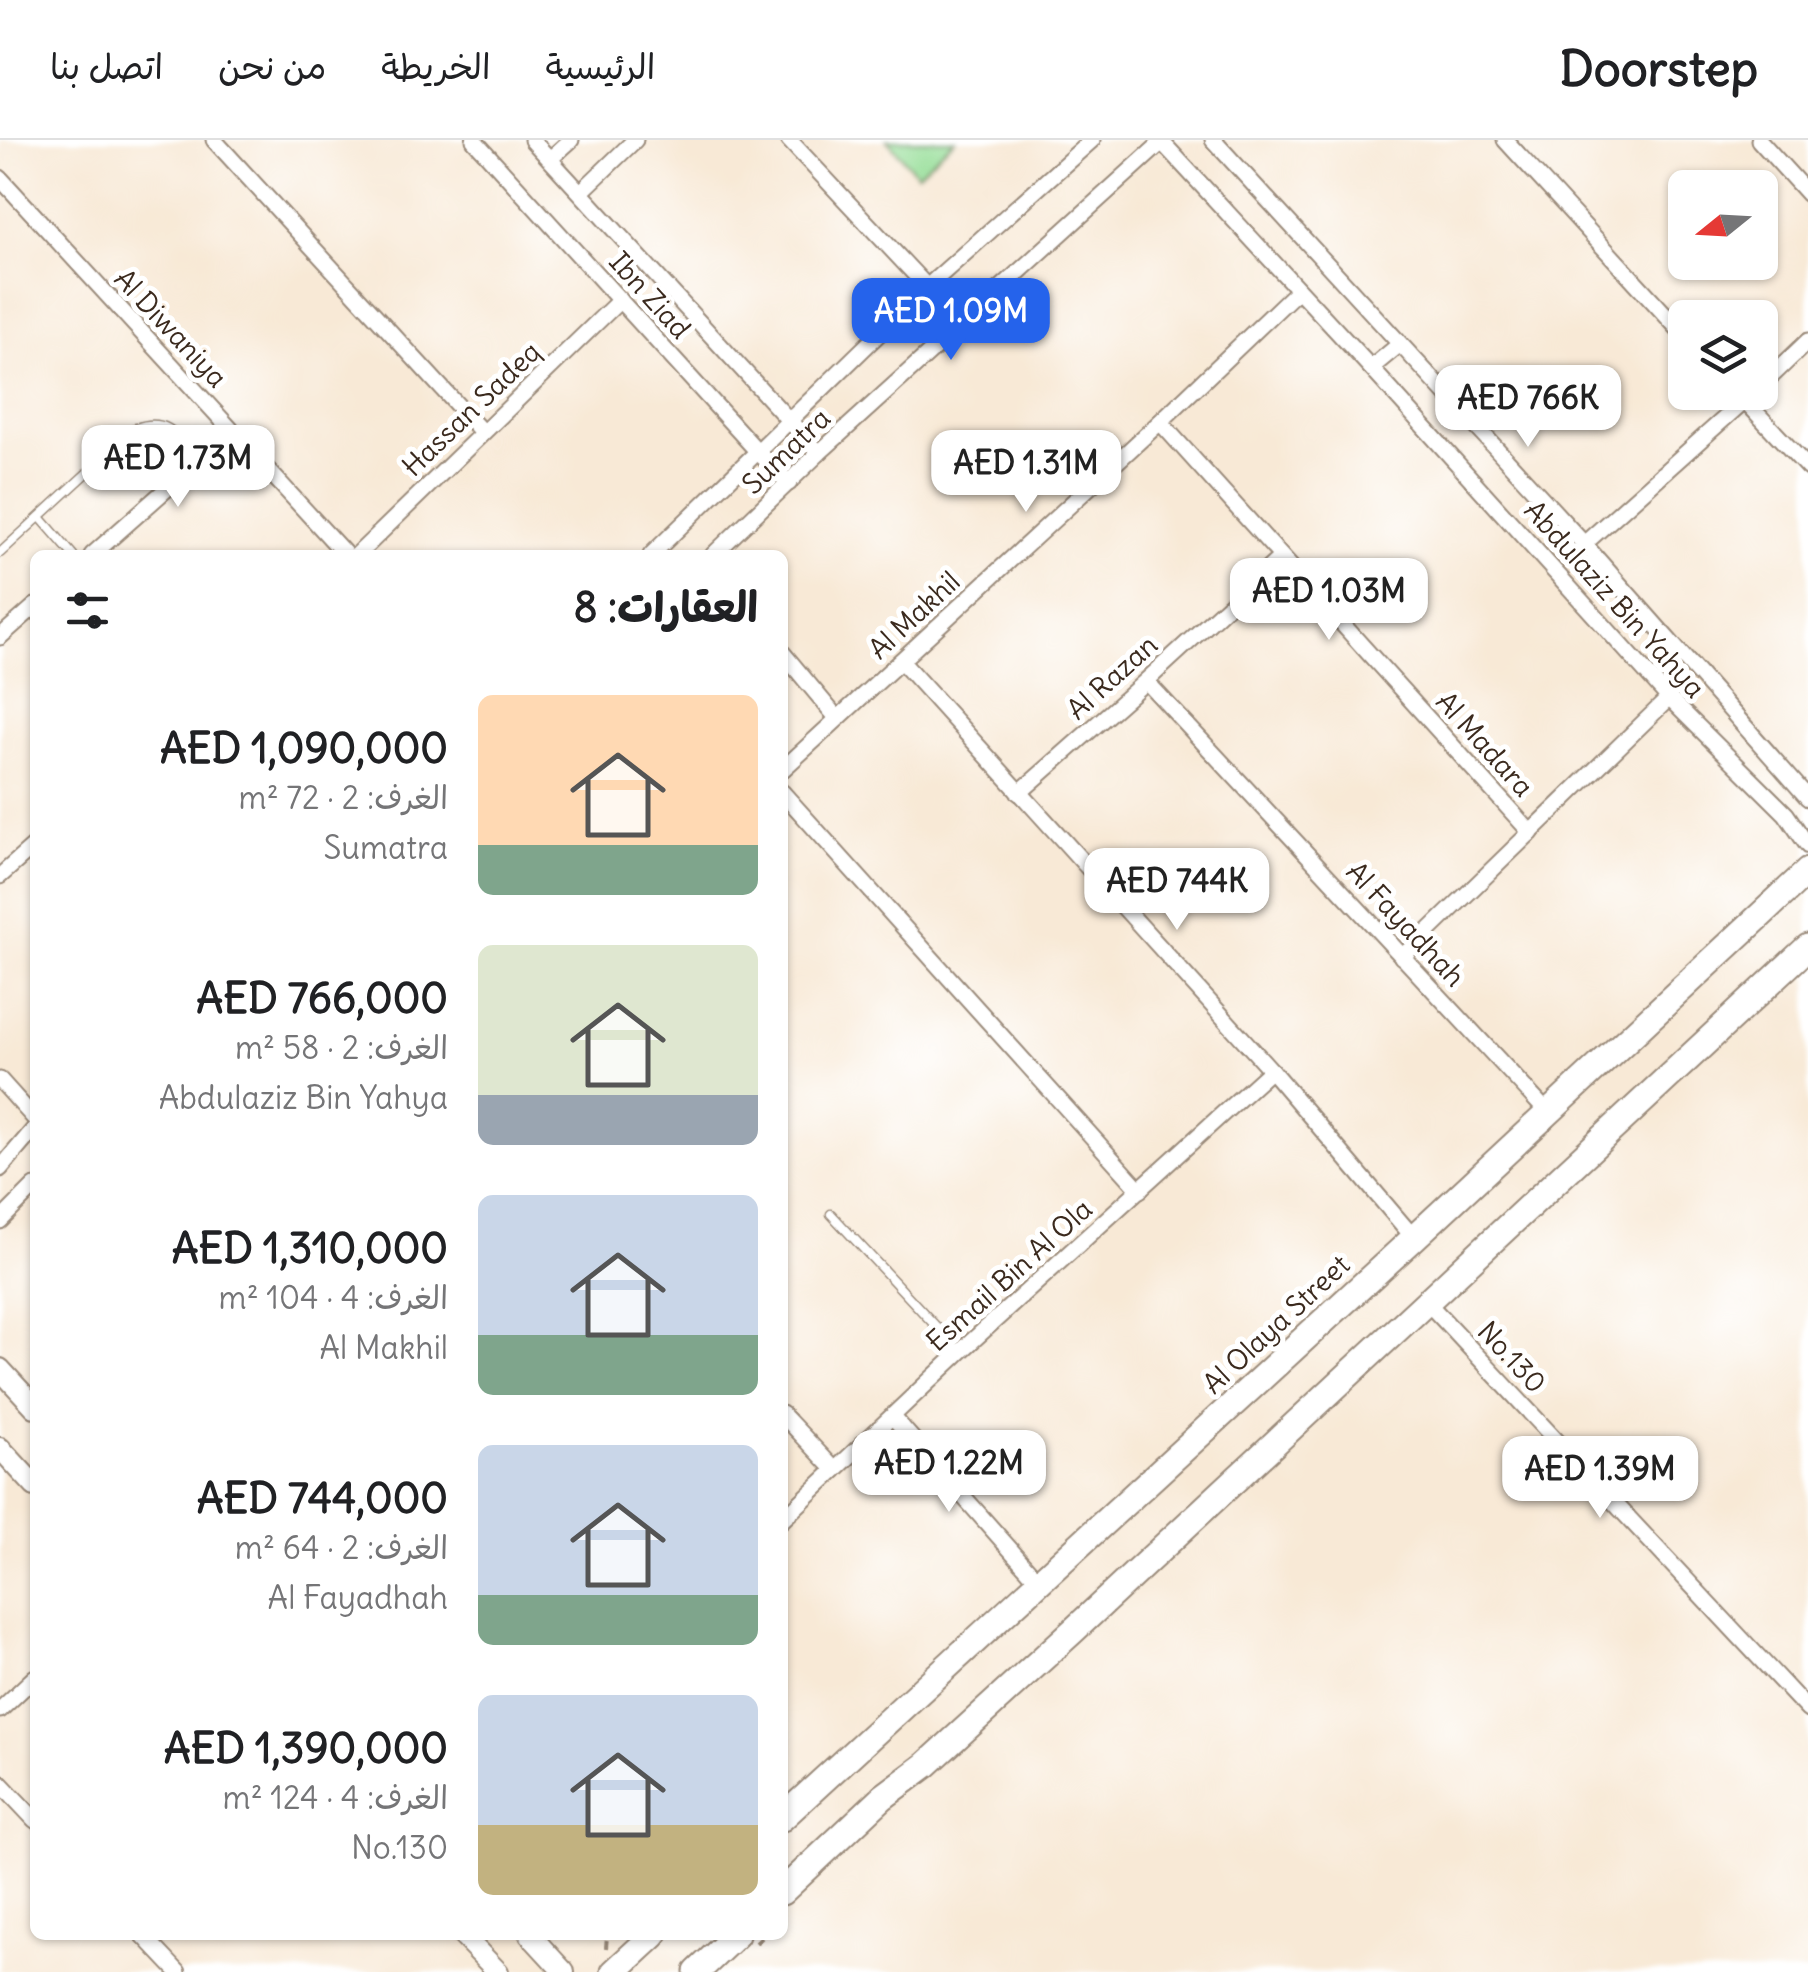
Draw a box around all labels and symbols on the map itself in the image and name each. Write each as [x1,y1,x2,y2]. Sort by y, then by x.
north arrow [1668,170,1778,280]
street label: Ibn Ziad [601,244,699,346]
street label: Al Diwaniya [107,261,235,395]
pin: AED 1.09M [837,278,1065,363]
street label: Hassan Sadeq [394,334,548,484]
pin: AED 766K [1425,365,1631,450]
street label: Sumatra [734,400,838,502]
pin: AED 1.73M [64,425,292,510]
pin: AED 1.31M [912,430,1140,515]
street label: Abdulaziz Bin Yahya [1517,493,1713,705]
pin: AED 1.03M [1215,558,1443,643]
street label: Al Makhil [861,564,967,666]
street label: Al Razan [1059,627,1165,727]
street label: Al Madara [1429,684,1541,804]
pin: AED 744K [1074,848,1280,933]
street label: Al Fayadhah [1339,854,1473,994]
street label: Esmail Bin Al Ola [918,1191,1100,1359]
street label: Al Olaya Street [1195,1247,1357,1401]
street label: No.130 [1470,1314,1554,1400]
pin: AED 1.22M [835,1430,1063,1515]
pin: AED 1.39M [1486,1436,1714,1521]

